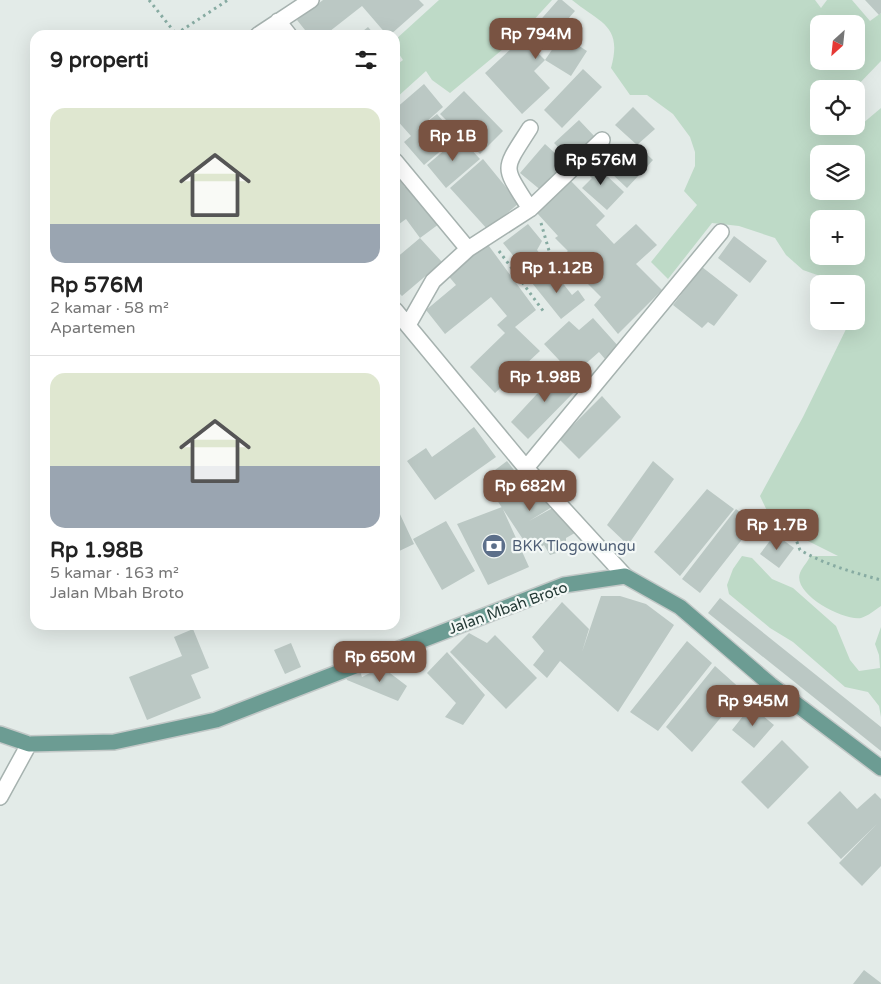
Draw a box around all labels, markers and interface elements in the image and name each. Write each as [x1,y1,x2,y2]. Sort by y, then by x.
north arrow [810,15,865,70]
map controls [810,15,865,330]
pin: Rp 794M [490,18,582,60]
text: Rp 794M [500,24,572,44]
icon: filters [352,46,380,74]
text: 9 properti [50,48,149,73]
button: locate [810,80,865,135]
pin: Rp 1B [418,120,488,162]
text: Rp 1B [430,126,476,146]
icon: home [170,140,260,230]
pin: Rp 576M [555,144,647,186]
button: layers [810,145,865,200]
text: Rp 576M [565,150,637,170]
button: + [810,210,865,265]
pin: Rp 1.12B [505,252,609,294]
text: Rp 1.12B [521,258,593,278]
text: Rp 576M [50,273,144,298]
button: − [810,275,865,330]
text: 2 kamar · 58 m² [50,298,169,318]
text: Apartemen [50,318,136,338]
pin: Rp 1.98B [493,360,597,403]
text: Rp 1.98B [509,367,581,387]
icon: home [170,406,260,496]
pin: Rp 682M [484,470,576,512]
text: Rp 682M [494,476,566,496]
pin: Rp 1.7B [731,508,823,551]
text: Rp 1.7B [747,515,807,535]
bank icon: BKK Tlogowungu [481,533,507,559]
place label: BKK Tlogowungu [512,537,636,555]
text: Rp 1.98B [50,538,143,563]
text: 5 kamar · 163 m² [50,563,179,583]
street label: Jalan Mbah Broto [446,578,570,638]
text: Jalan Mbah Broto [50,583,184,603]
pin: Rp 650M [334,640,426,683]
text: Rp 650M [344,647,416,667]
pin: Rp 945M [707,684,799,727]
text: Rp 945M [717,691,789,711]

